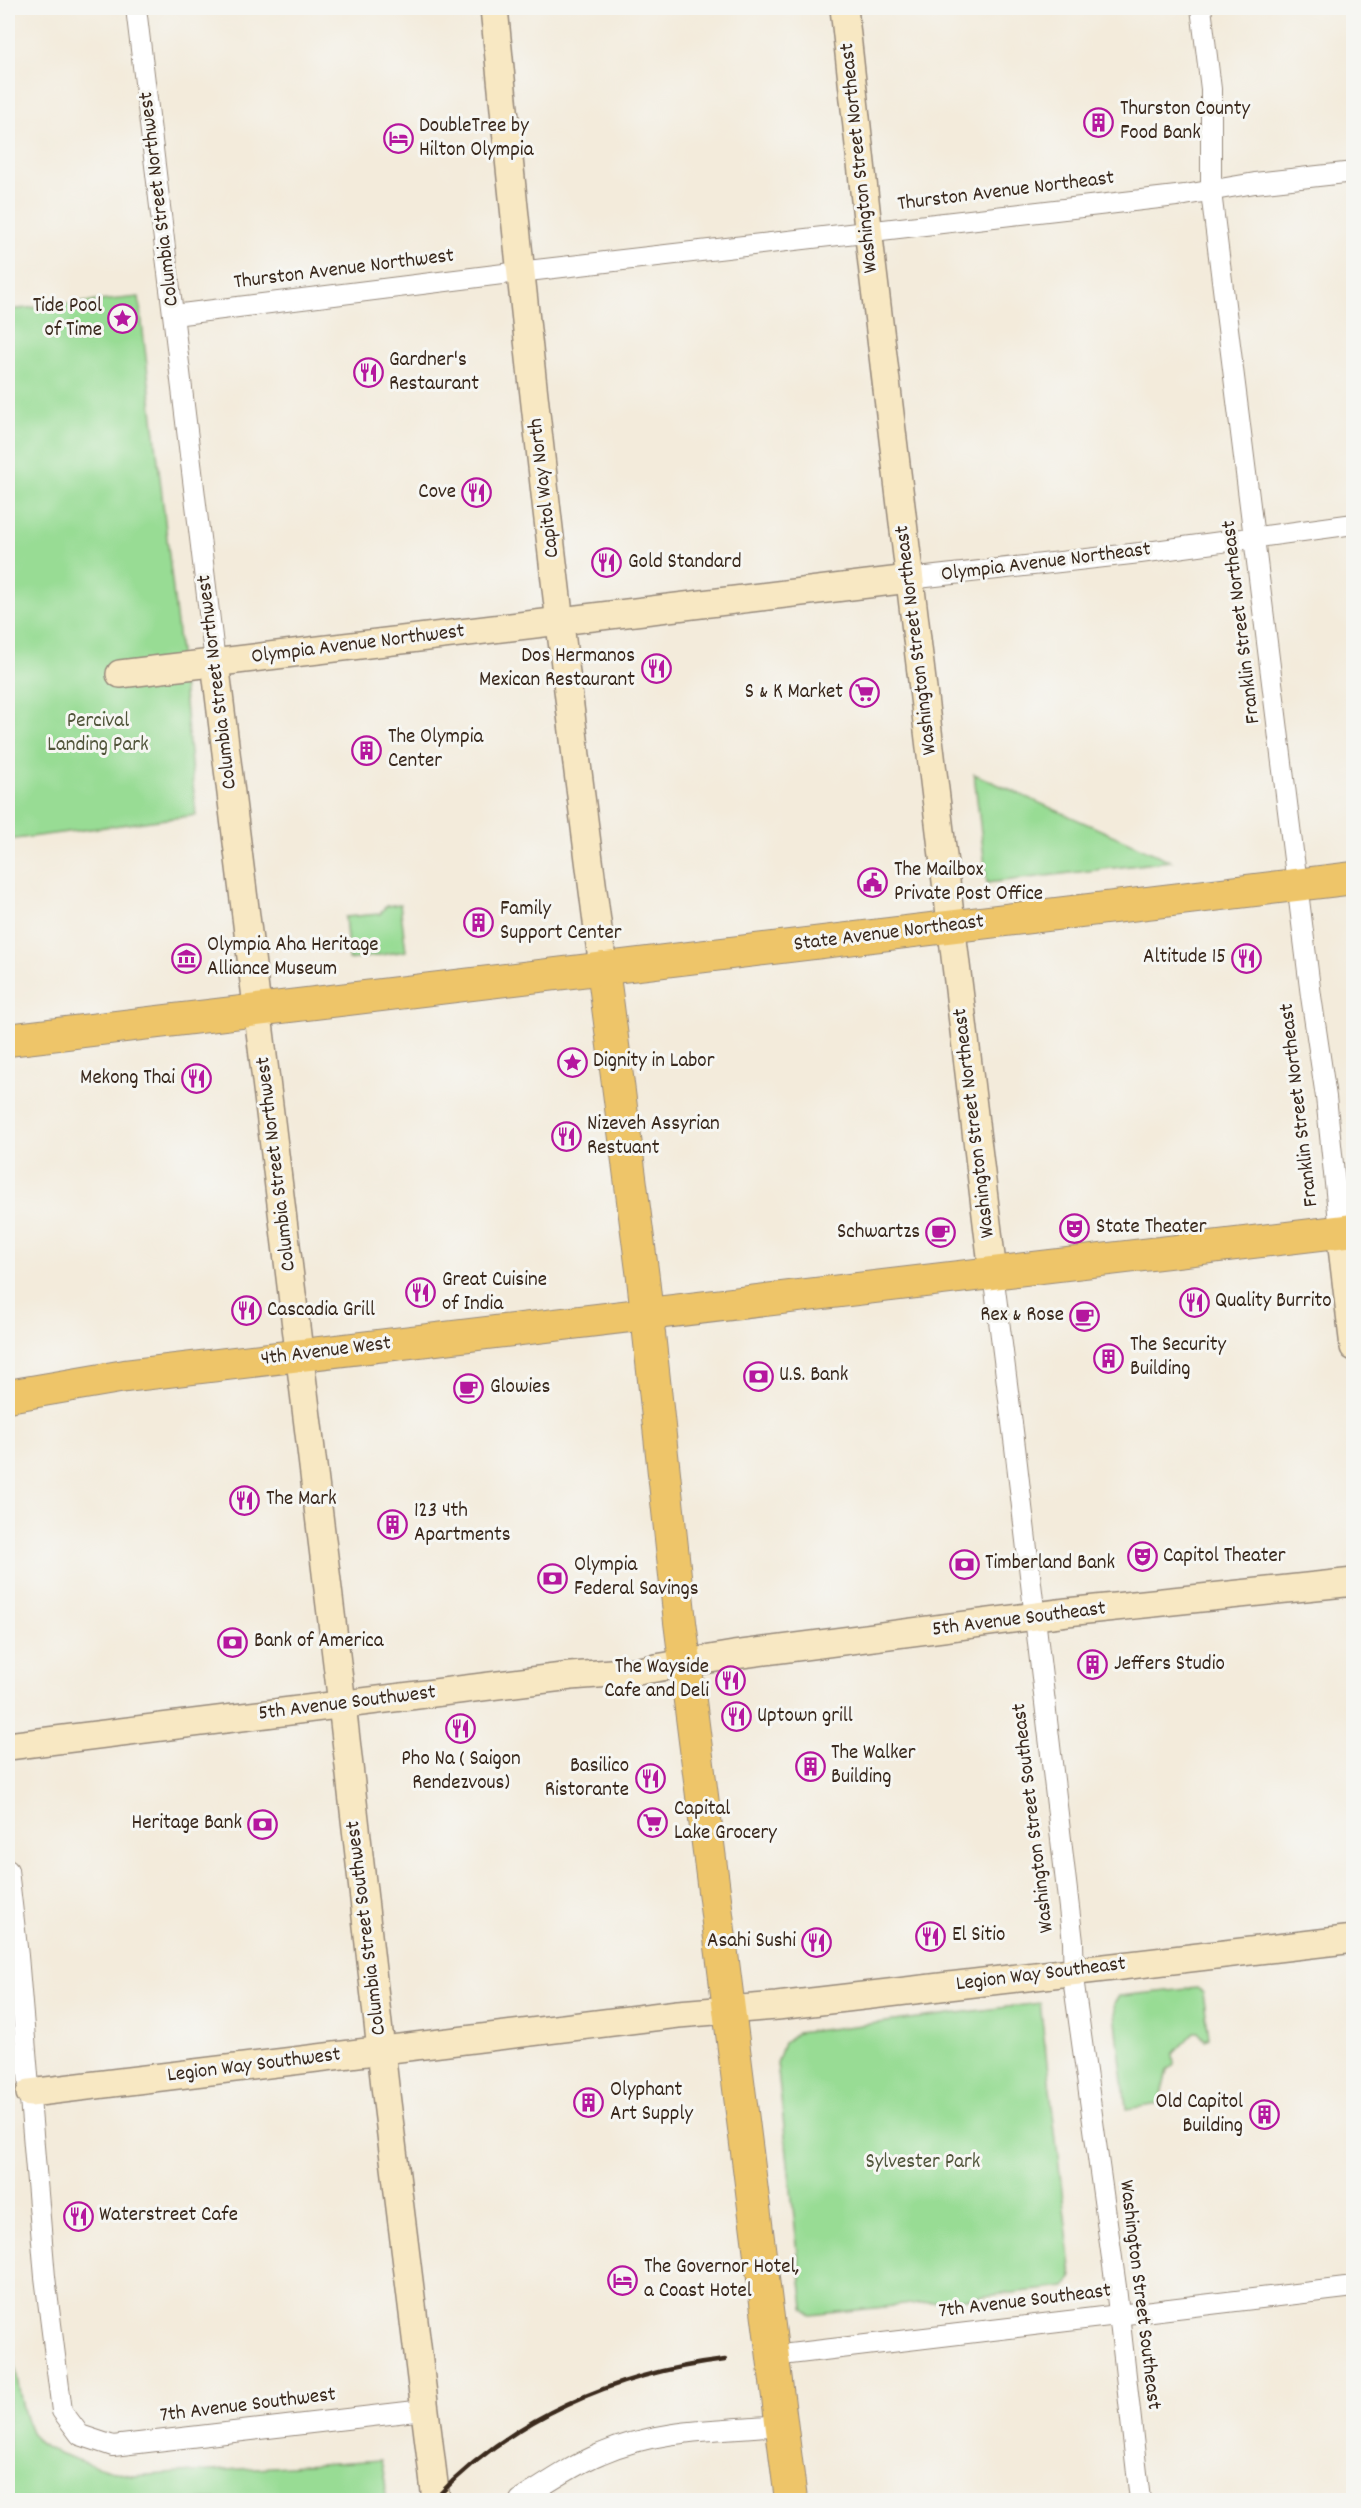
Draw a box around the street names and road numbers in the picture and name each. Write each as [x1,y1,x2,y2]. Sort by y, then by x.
street label: Washington Street Northeast [833,41,887,274]
street label: Columbia Street Northwest [132,90,188,308]
street label: Thurston Avenue Northeast [896,164,1116,220]
street label: Thurston Avenue Northwest [232,242,456,298]
street label: Capitol Way North [522,416,568,560]
street label: Franklin Street Northeast [1215,518,1269,726]
street label: Washington Street Northeast [888,523,946,757]
street label: Olympia Avenue Northeast [939,535,1153,591]
street label: Columbia Street Northwest [190,573,246,791]
street label: Olympia Avenue Northwest [250,617,467,673]
street label: State Avenue Northeast [792,907,986,961]
street label: Franklin Street Northeast [1273,1001,1327,1209]
street label: Washington Street Northeast [946,1006,1004,1240]
street label: Columbia Street Northwest [249,1055,305,1273]
street label: 4th Avenue West [259,1329,393,1375]
street label: 5th Avenue Southeast [930,1594,1108,1646]
street label: 5th Avenue Southwest [257,1678,438,1730]
street label: Washington Street Southeast [1005,1701,1063,1935]
street label: Columbia Street Southwest [339,1819,395,2037]
street label: Legion Way Southeast [954,1950,1128,2000]
street label: Legion Way Southwest [166,2040,343,2092]
street label: Washington Street Southeast [1110,2178,1168,2412]
street label: 7th Avenue Southeast [937,2277,1113,2327]
street label: 7th Avenue Southwest [158,2380,338,2432]

